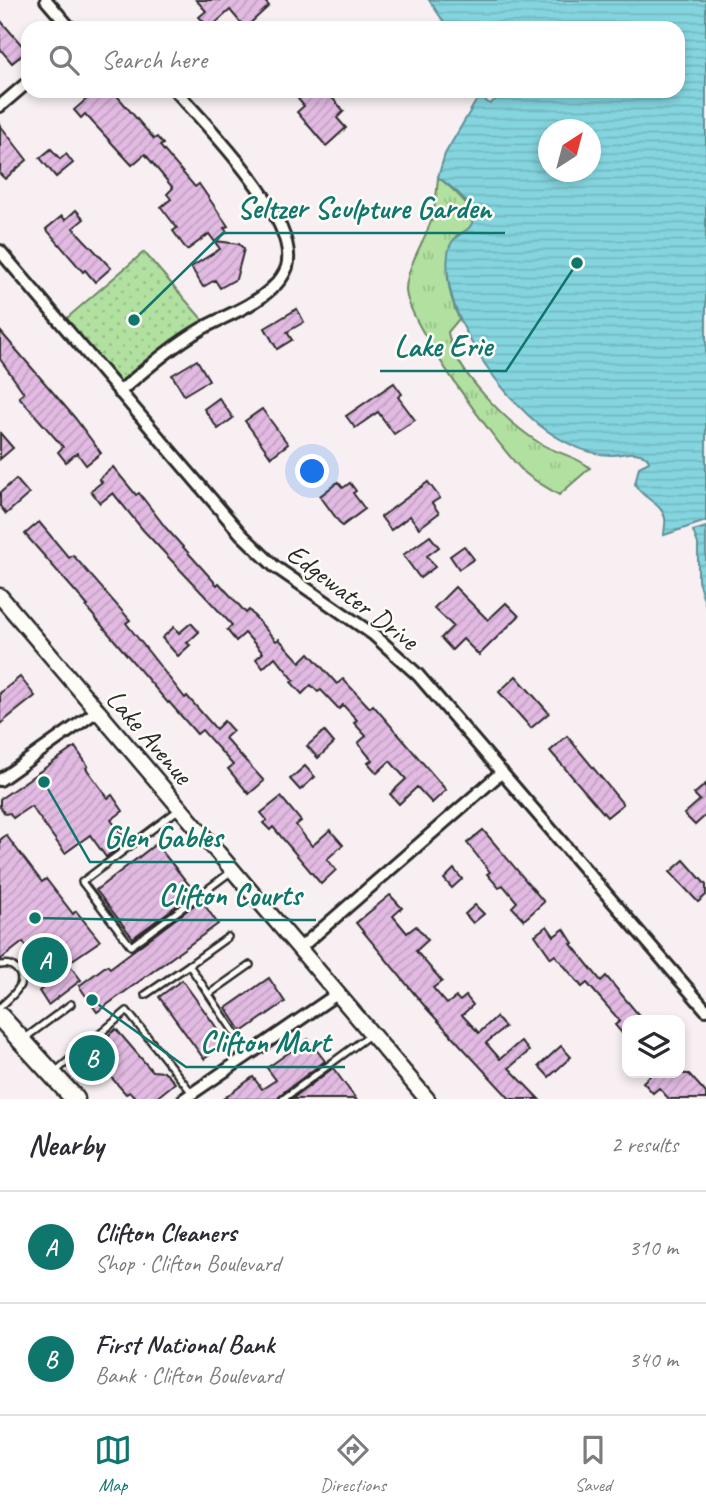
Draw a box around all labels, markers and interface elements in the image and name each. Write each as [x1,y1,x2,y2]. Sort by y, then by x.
search box [21,21,685,98]
icon: search [45,41,83,79]
text: Search here [101,43,207,76]
north arrow [538,119,601,182]
callout: Seltzer Sculpture Garden [223,182,505,233]
text: Seltzer Sculpture Garden [237,189,493,227]
callout: Lake Erie [380,320,506,371]
text: Lake Erie [394,327,495,365]
your location [295,454,329,488]
street label: Edgewater Drive [280,536,427,658]
street label: Lake Avenue [99,682,202,793]
callout: Glen Gables [90,811,236,862]
text: Glen Gables [104,818,226,856]
callout: Clifton Courts [145,869,316,920]
text: Clifton Courts [159,876,305,914]
pin: A [22,934,68,986]
map controls [622,1015,685,1078]
button: layers [622,1015,685,1078]
callout: Clifton Mart [186,1016,345,1067]
text: Clifton Mart [200,1023,333,1061]
pin: B [69,1032,115,1084]
text: Nearby [28,1126,104,1164]
text: 2 results [611,1130,678,1159]
text: Clifton Cleaners [95,1216,236,1249]
text: A [45,1233,57,1262]
text: 310 m [629,1233,678,1262]
text: Shop · Clifton Boulevard [95,1249,280,1278]
text: First National Bank [95,1328,274,1361]
text: B [45,1345,57,1374]
text: 340 m [629,1345,678,1374]
text: Bank · Clifton Boulevard [95,1361,282,1390]
tab: Map [94,1431,132,1497]
tab: Directions [320,1431,386,1497]
tab: Saved [574,1431,612,1497]

